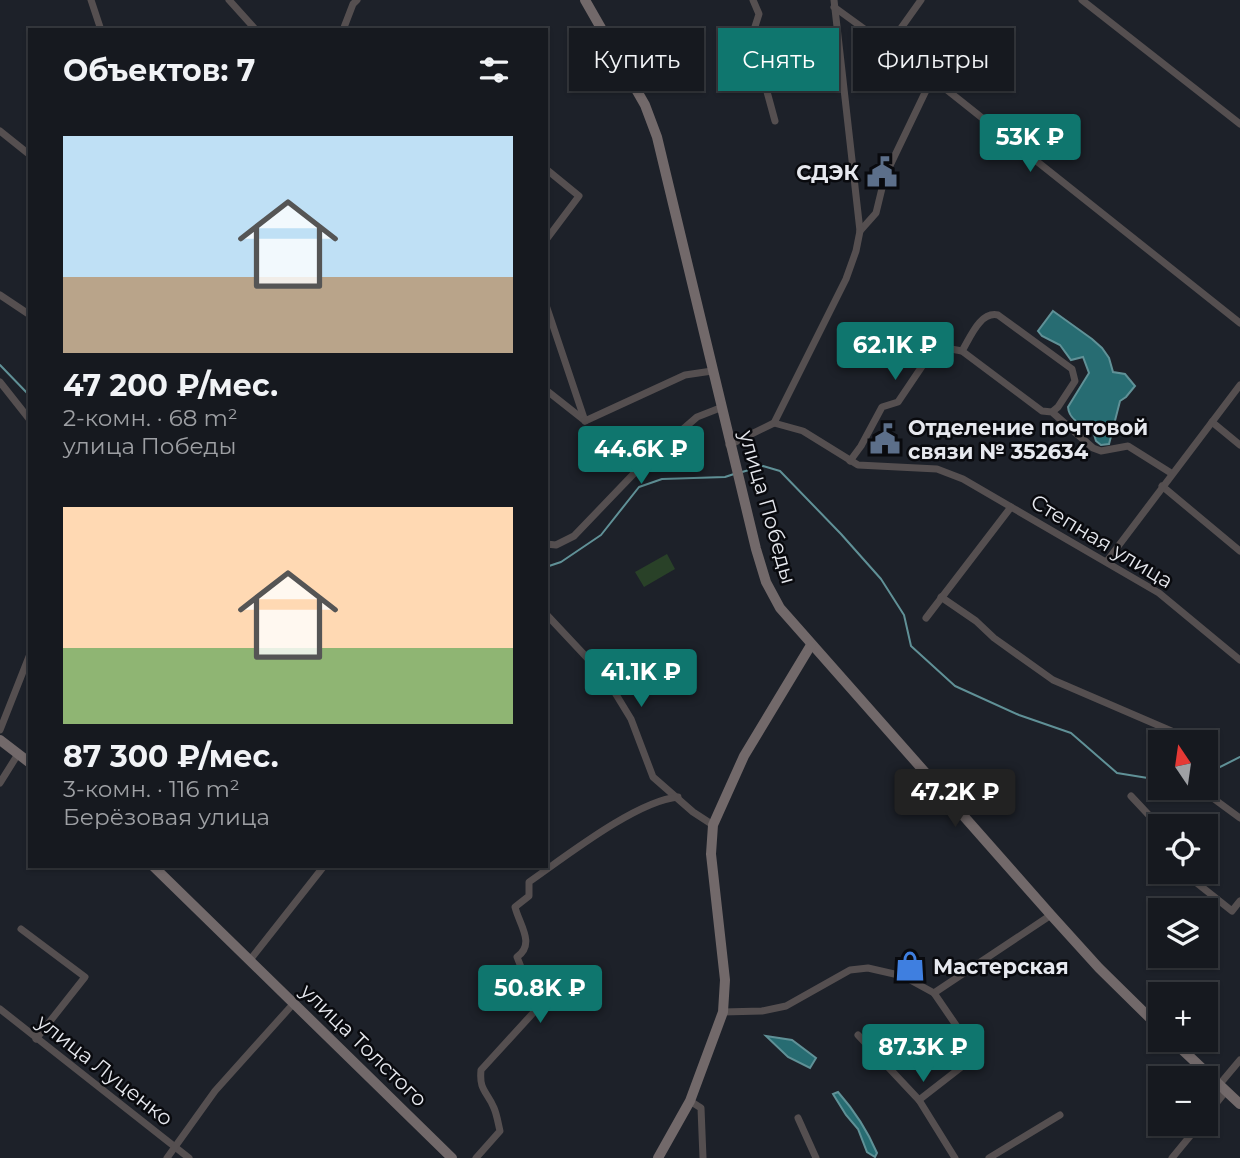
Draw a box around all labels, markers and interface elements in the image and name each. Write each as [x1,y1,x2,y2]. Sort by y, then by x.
chip: Купить [569,28,704,91]
chip: Снять [718,28,839,91]
chip: Фильтры [853,28,1014,91]
icon: filters [475,51,513,89]
text: Объектов: 7 [63,52,255,89]
pin: 53K ₽ [981,114,1079,174]
text: 53K ₽ [996,123,1064,151]
public building icon: СДЭК [865,155,899,189]
place label: СДЭК [796,160,860,185]
icon: home [225,181,351,307]
pin: 62.1K ₽ [830,322,960,382]
text: 62.1K ₽ [853,331,937,359]
text: 47 200 ₽/мес. [63,367,278,404]
text: 2-комн. · 68 m² [63,404,238,432]
place label: Отделение почтовой связи № 352634 [908,415,1148,464]
public building icon: Отделение почтовой связи № 352634 [868,422,902,456]
pin: 44.6K ₽ [576,426,706,486]
street label: улица Победы [734,426,802,587]
text: улица Победы [63,432,237,460]
text: 44.6K ₽ [594,435,688,463]
street label: Степная улица [1026,489,1178,593]
icon: home [225,552,351,678]
pin: 41.1K ₽ [576,650,706,709]
text: 41.1K ₽ [601,658,681,686]
north arrow [1148,730,1218,800]
map controls [1148,730,1218,1136]
text: 87 300 ₽/мес. [63,738,279,775]
pin: 47.2K ₽ [890,770,1020,829]
text: 3-комн. · 116 m² [63,775,240,803]
text: 47.2K ₽ [910,778,1000,806]
text: Берёзовая улица [63,803,270,831]
button: locate [1148,814,1218,884]
button: layers [1148,898,1218,968]
shop icon: Мастерская [893,949,927,983]
place label: Мастерская [933,954,1069,979]
pin: 50.8K ₽ [475,965,605,1025]
text: 50.8K ₽ [494,974,586,1002]
street label: улица Толстого [295,978,432,1112]
button: + [1148,982,1218,1052]
street label: улица Луценко [31,1008,178,1131]
pin: 87.3K ₽ [858,1024,988,1084]
text: 87.3K ₽ [878,1033,968,1061]
button: − [1148,1066,1218,1136]

